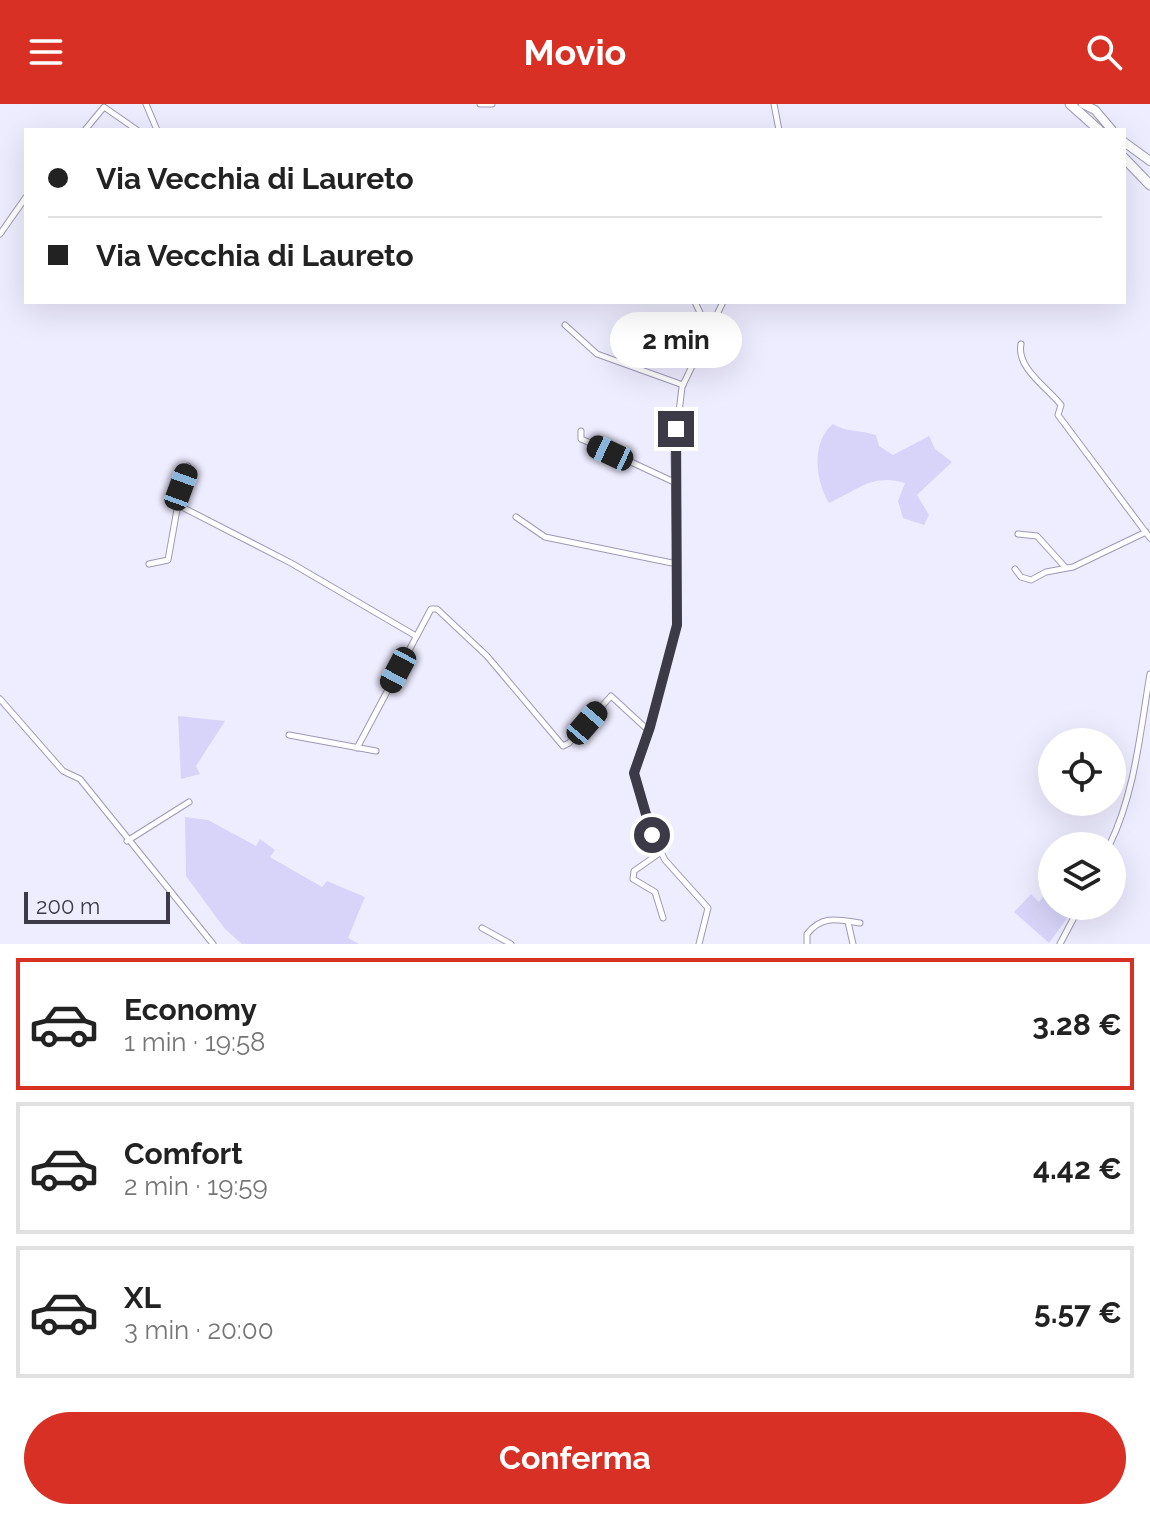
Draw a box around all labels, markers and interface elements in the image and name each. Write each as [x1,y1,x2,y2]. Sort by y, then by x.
icon: menu [24,30,68,74]
icon: search [1082,30,1126,74]
text: Movio [524,31,626,73]
text: Via Vecchia di Laureto [96,161,414,196]
text: Via Vecchia di Laureto [96,238,414,273]
callout: 2 min [610,313,742,369]
text: 2 min [642,325,710,355]
route end [658,411,694,447]
car [583,432,637,474]
car [162,460,200,514]
car [376,643,420,697]
car [562,697,612,749]
map controls [1038,728,1126,920]
button: locate [1038,728,1126,816]
route start [634,817,670,853]
button: layers [1038,832,1126,920]
scale bar [24,888,170,924]
text: 200 m [36,893,100,919]
icon: car [28,988,100,1060]
text: Economy [124,992,257,1027]
text: 3.28 € [1032,1007,1122,1042]
text: 1 min · 19:58 [124,1027,266,1057]
icon: car [28,1132,100,1204]
text: Comfort [124,1136,243,1171]
text: 4.42 € [1033,1151,1122,1186]
text: 2 min · 19:59 [124,1171,268,1201]
icon: car [28,1276,100,1348]
text: XL [124,1280,161,1315]
text: 5.57 € [1034,1295,1122,1330]
text: 3 min · 20:00 [124,1315,274,1345]
button: Conferma [24,1412,1126,1504]

